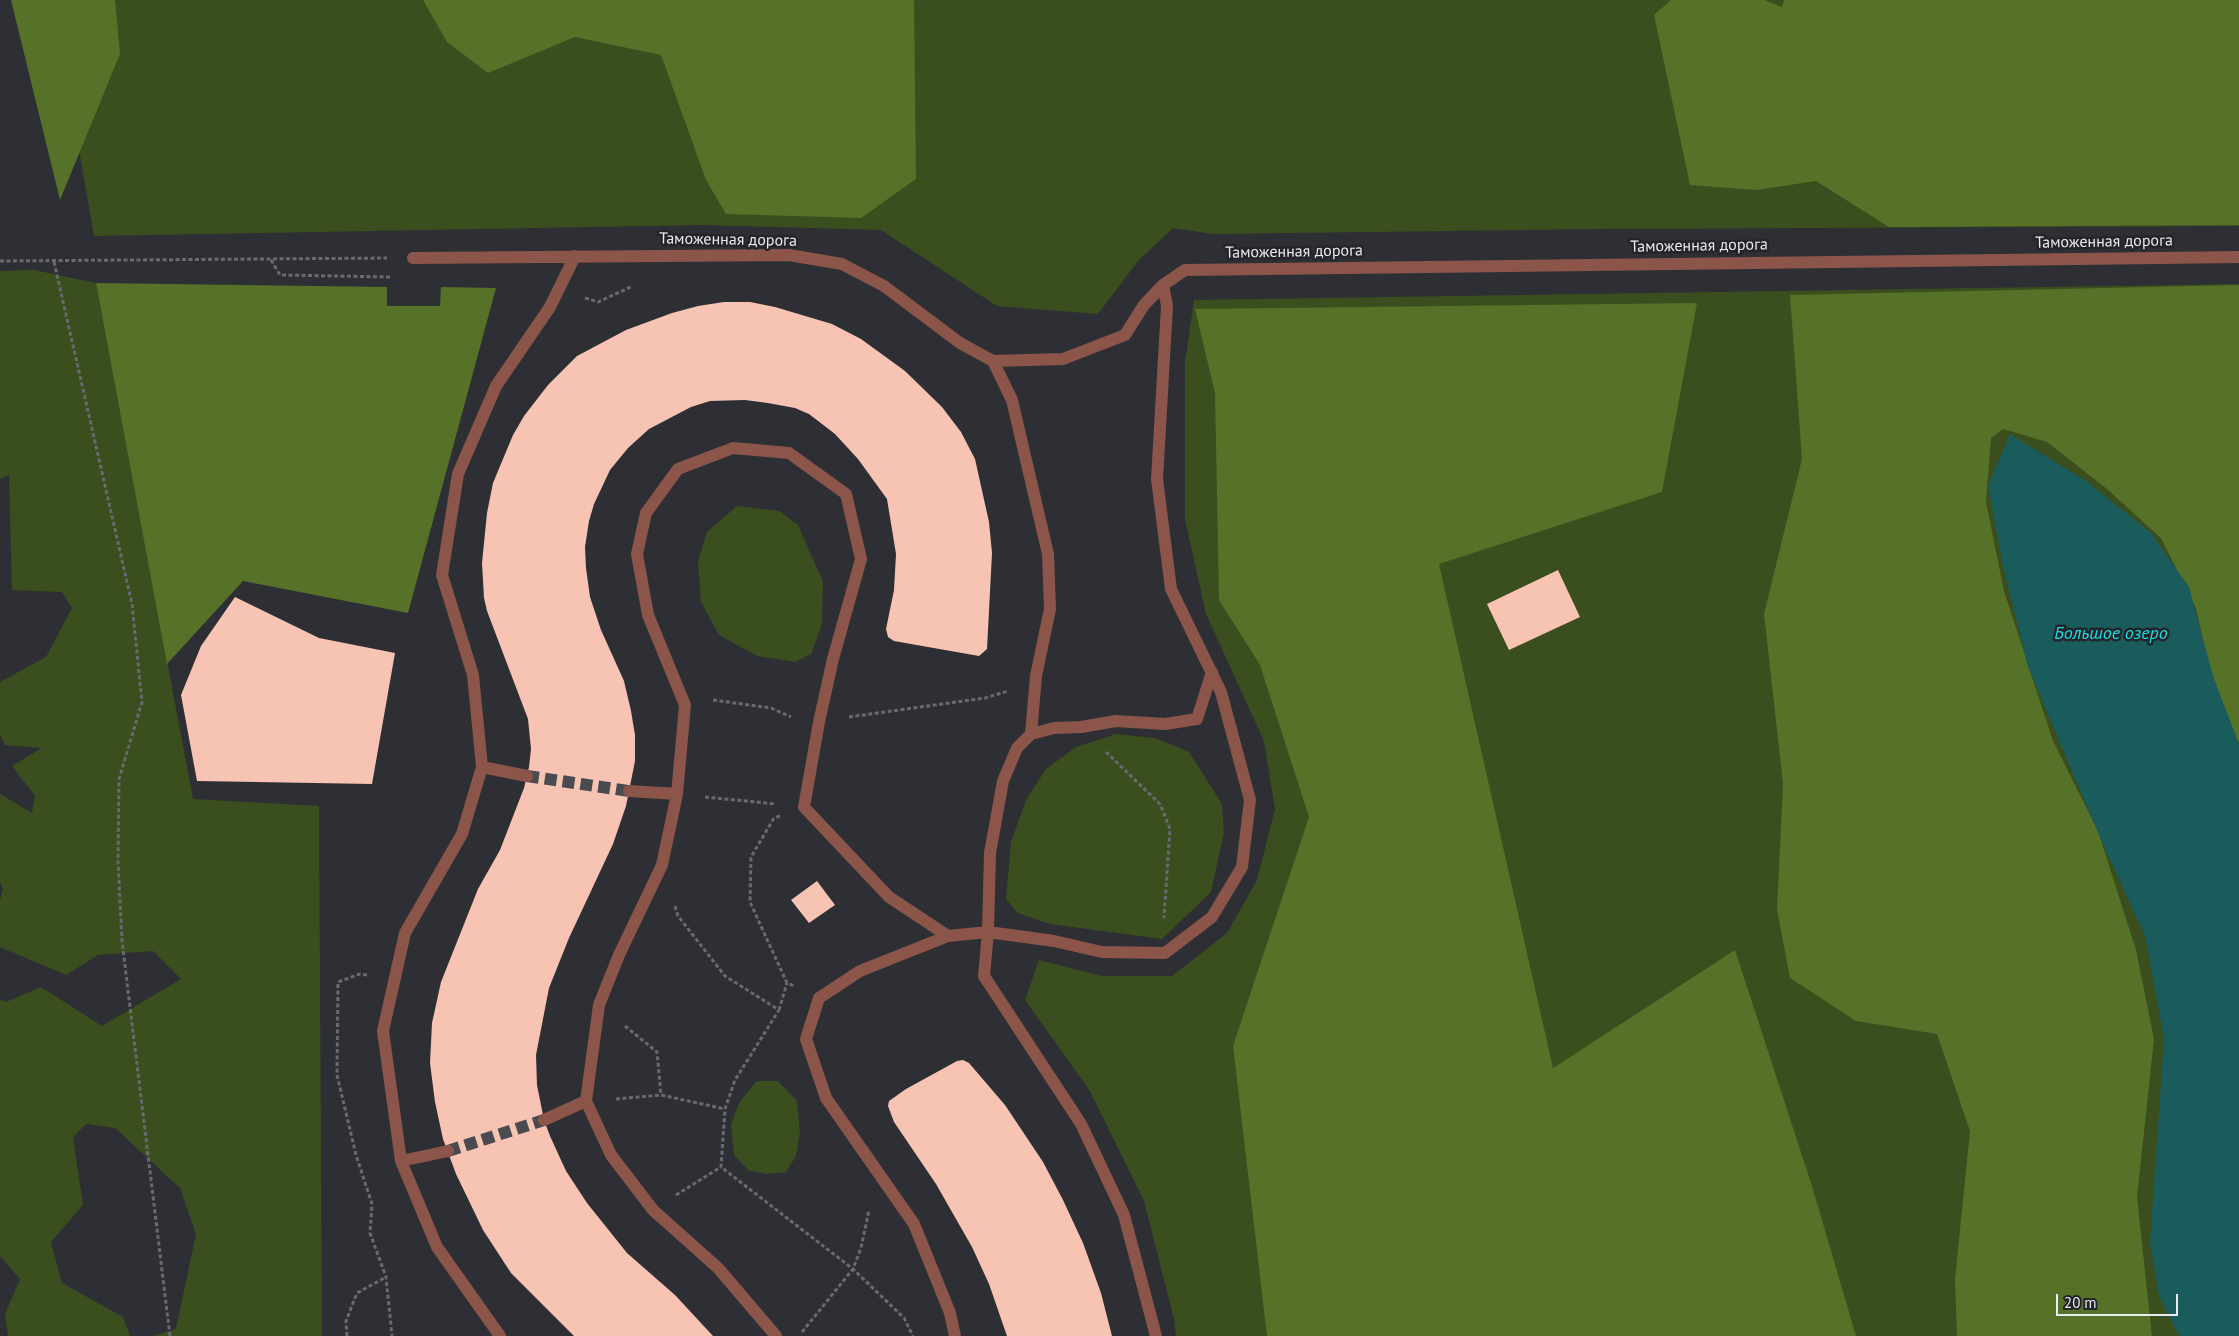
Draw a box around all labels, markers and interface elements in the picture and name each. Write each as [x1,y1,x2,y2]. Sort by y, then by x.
street label: Таможенная дорога [659,229,797,251]
street label: Таможенная дорога [2035,231,2173,253]
street label: Таможенная дорога [1630,235,1768,257]
street label: Таможенная дорога [1225,241,1363,263]
water label: Большое озеро [2054,623,2168,645]
scale bar [2059,1284,2182,1316]
text: 20 m [2064,1293,2097,1312]

